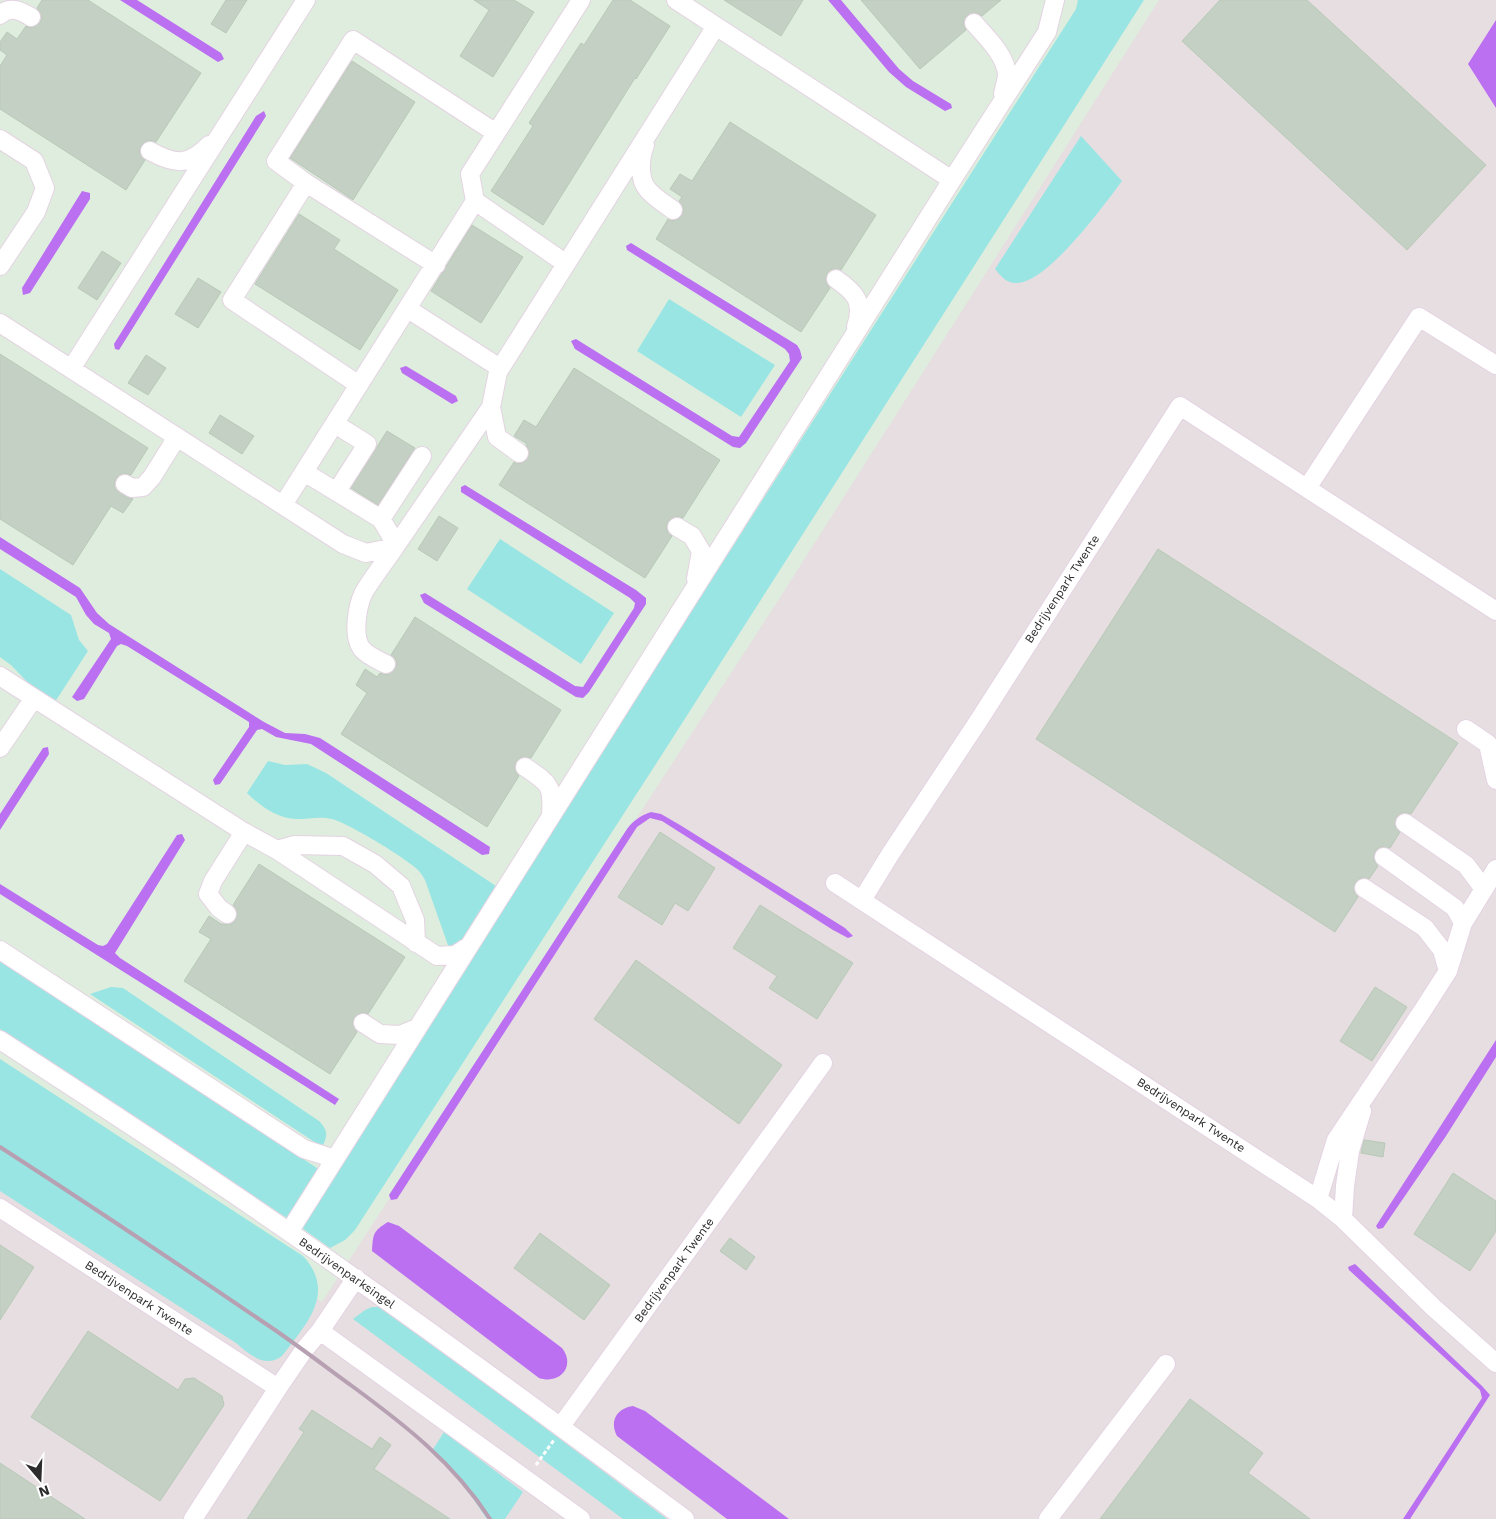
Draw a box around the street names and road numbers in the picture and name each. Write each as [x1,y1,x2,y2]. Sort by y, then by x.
street label: Bedrijvenpark Twente [1022,532,1102,646]
street label: Bedrijvenpark Twente [1134,1075,1248,1155]
street label: Bedrijvenpark Twente [631,1215,717,1325]
street label: Bedrijvenparksingel [296,1235,398,1312]
street label: Bedrijvenpark Twente [82,1258,196,1338]

